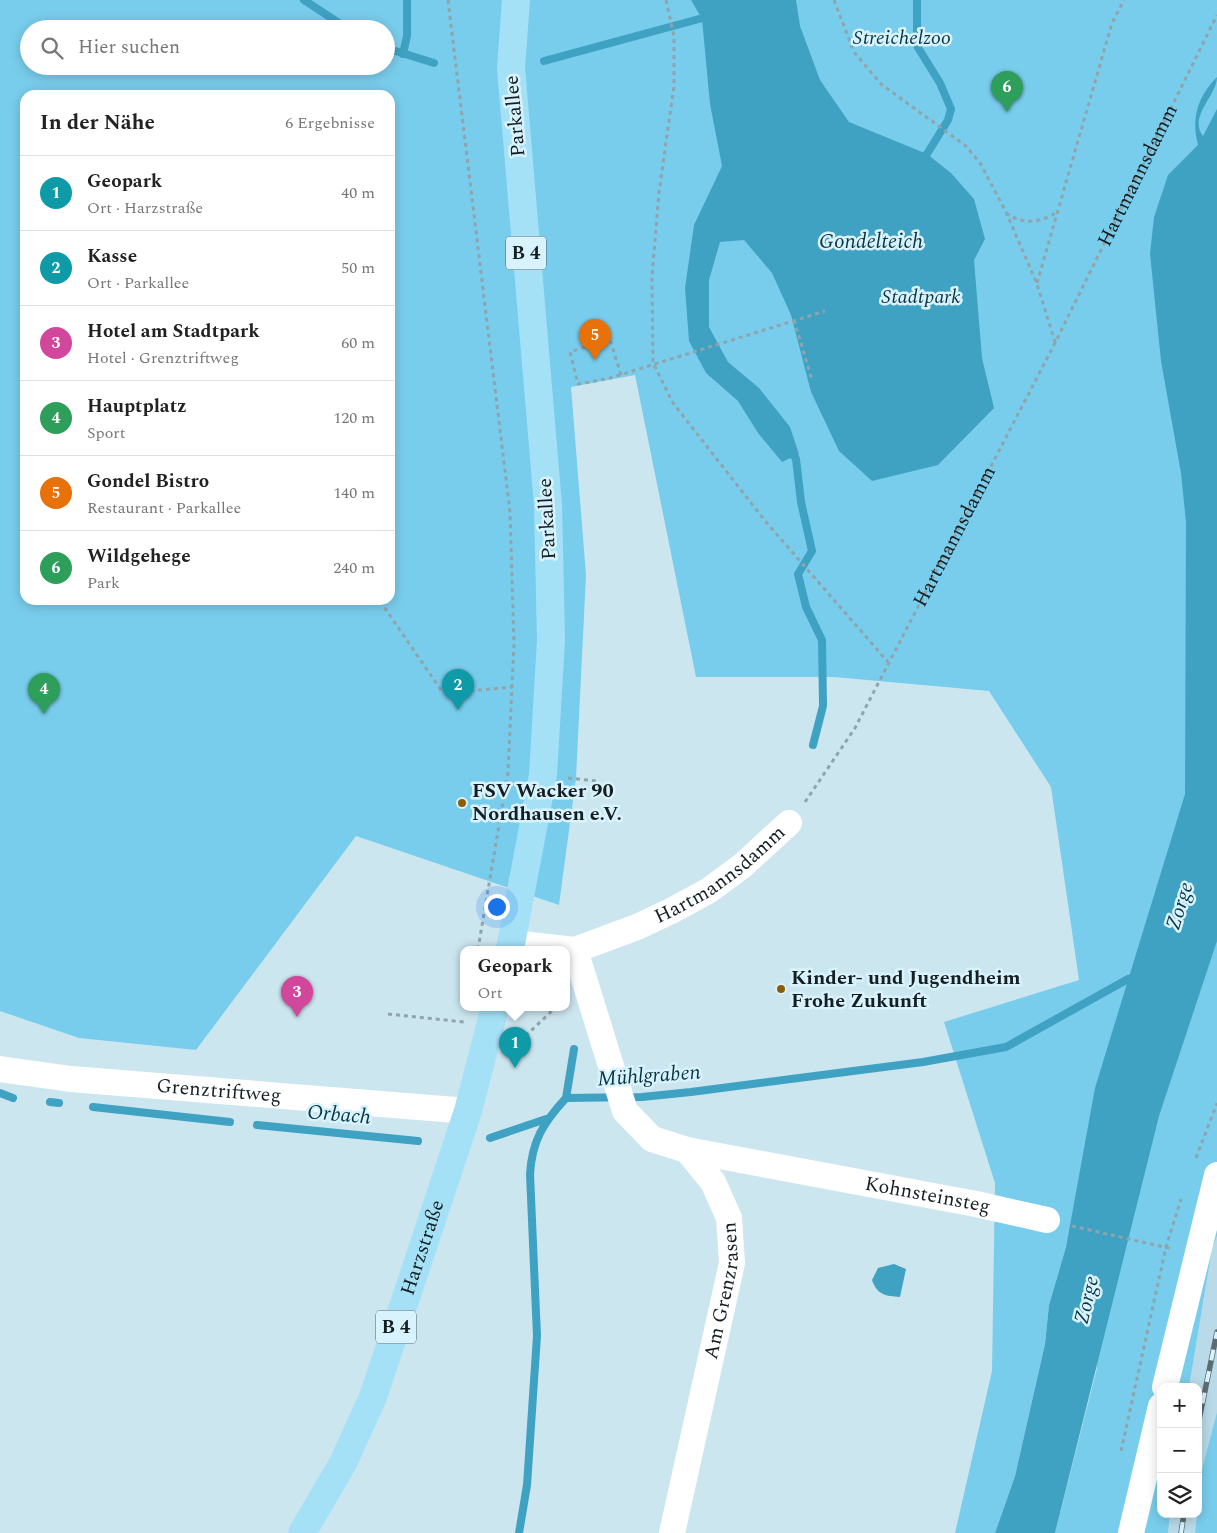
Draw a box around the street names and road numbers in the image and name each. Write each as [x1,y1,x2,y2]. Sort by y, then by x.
street label: Parkallee [496,74,534,158]
street label: Hartmannsdamm [1090,99,1186,252]
road number: B 4 [506,237,546,270]
street label: Hartmannsdamm [905,461,1004,612]
street label: Parkallee [530,477,564,561]
street label: Hartmannsdamm [649,818,792,932]
street label: Grenztriftweg [155,1071,282,1111]
street label: Kohnsteinsteg [862,1169,993,1222]
street label: Harzstraße [393,1196,452,1299]
street label: Am Grenzrasen [696,1221,747,1362]
road number: B 4 [376,1310,416,1344]

